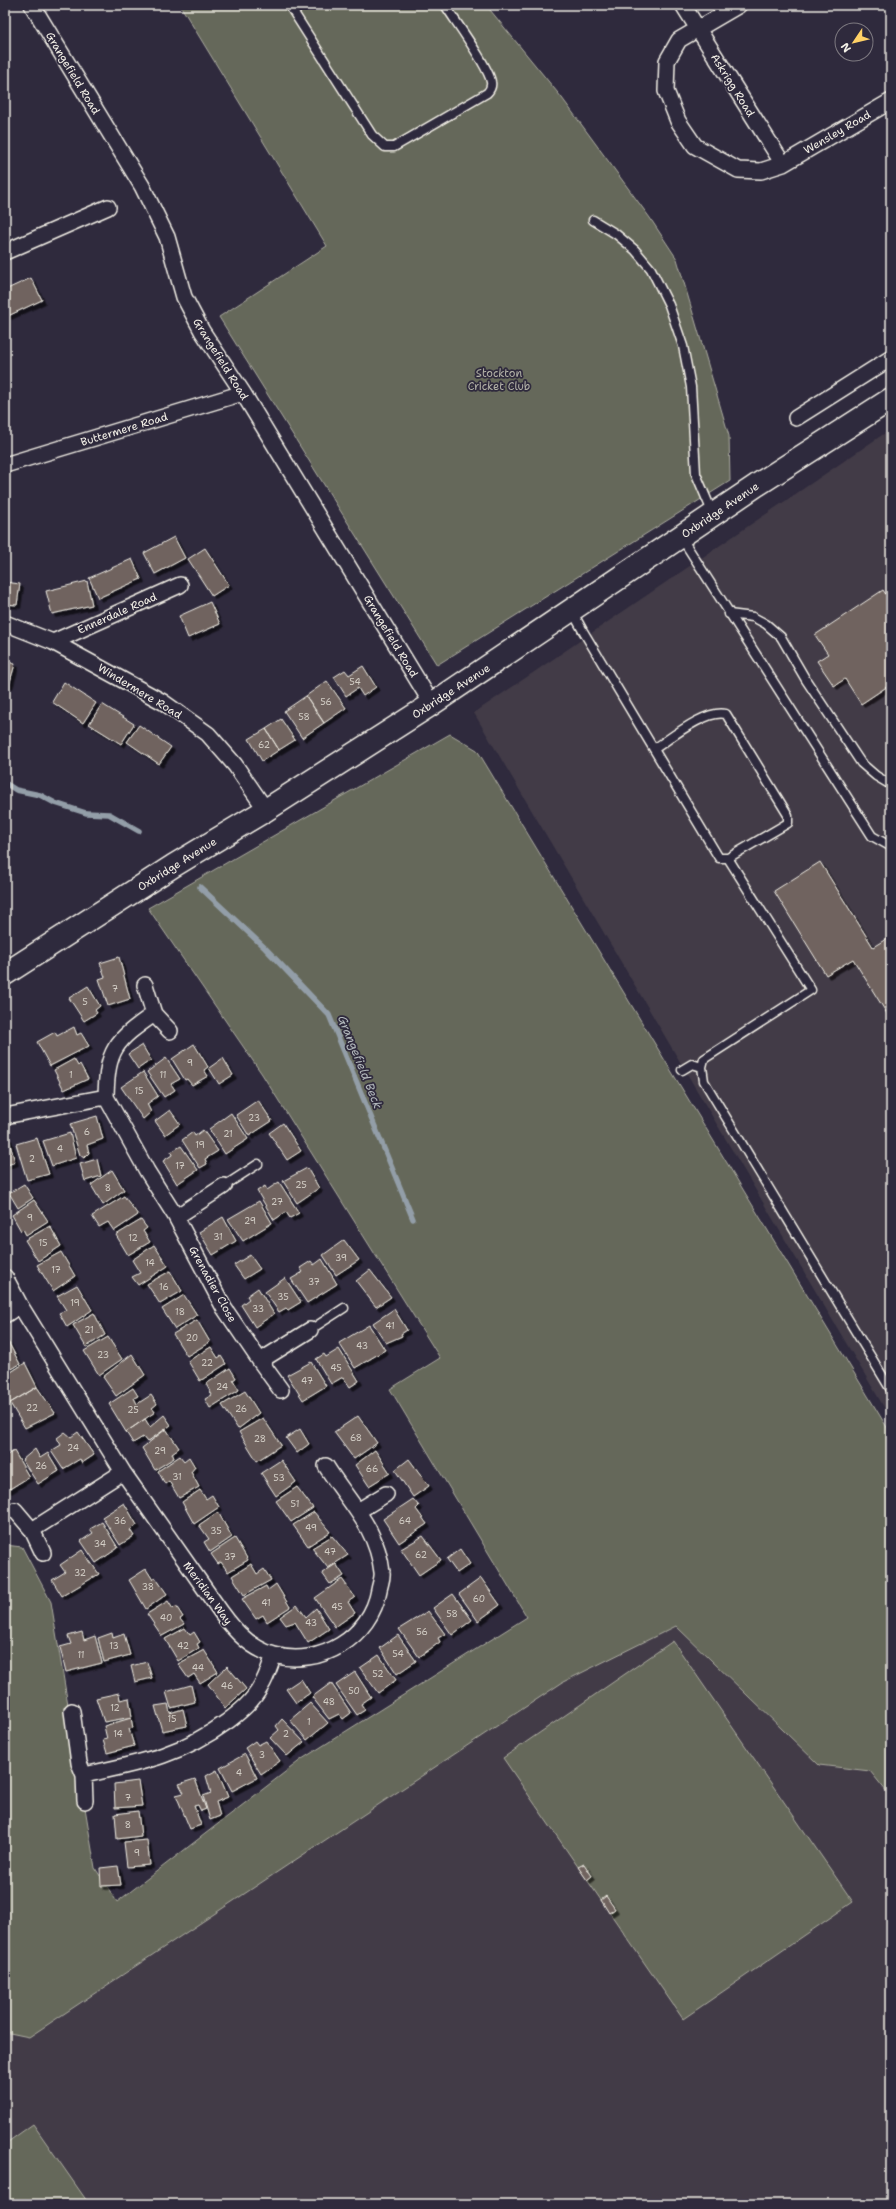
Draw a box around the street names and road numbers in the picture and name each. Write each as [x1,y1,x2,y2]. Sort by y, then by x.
street label: Grangefield Road [42,29,103,117]
street label: Askrigg Road [707,51,758,120]
street label: Wensley Road [801,107,874,158]
street label: Grangefield Road [189,315,252,403]
street label: Buttermere Road [79,409,170,450]
street label: Oxbridge Avenue [679,479,762,542]
street label: Ennerdale Road [75,589,159,638]
street label: Grangefield Road [360,592,421,680]
street label: Windermere Road [95,660,185,722]
street label: Oxbridge Avenue [409,661,493,722]
street label: Oxbridge Avenue [135,834,220,895]
street label: Grenadier Close [185,1243,240,1325]
street label: Meridian Way [180,1559,236,1628]

